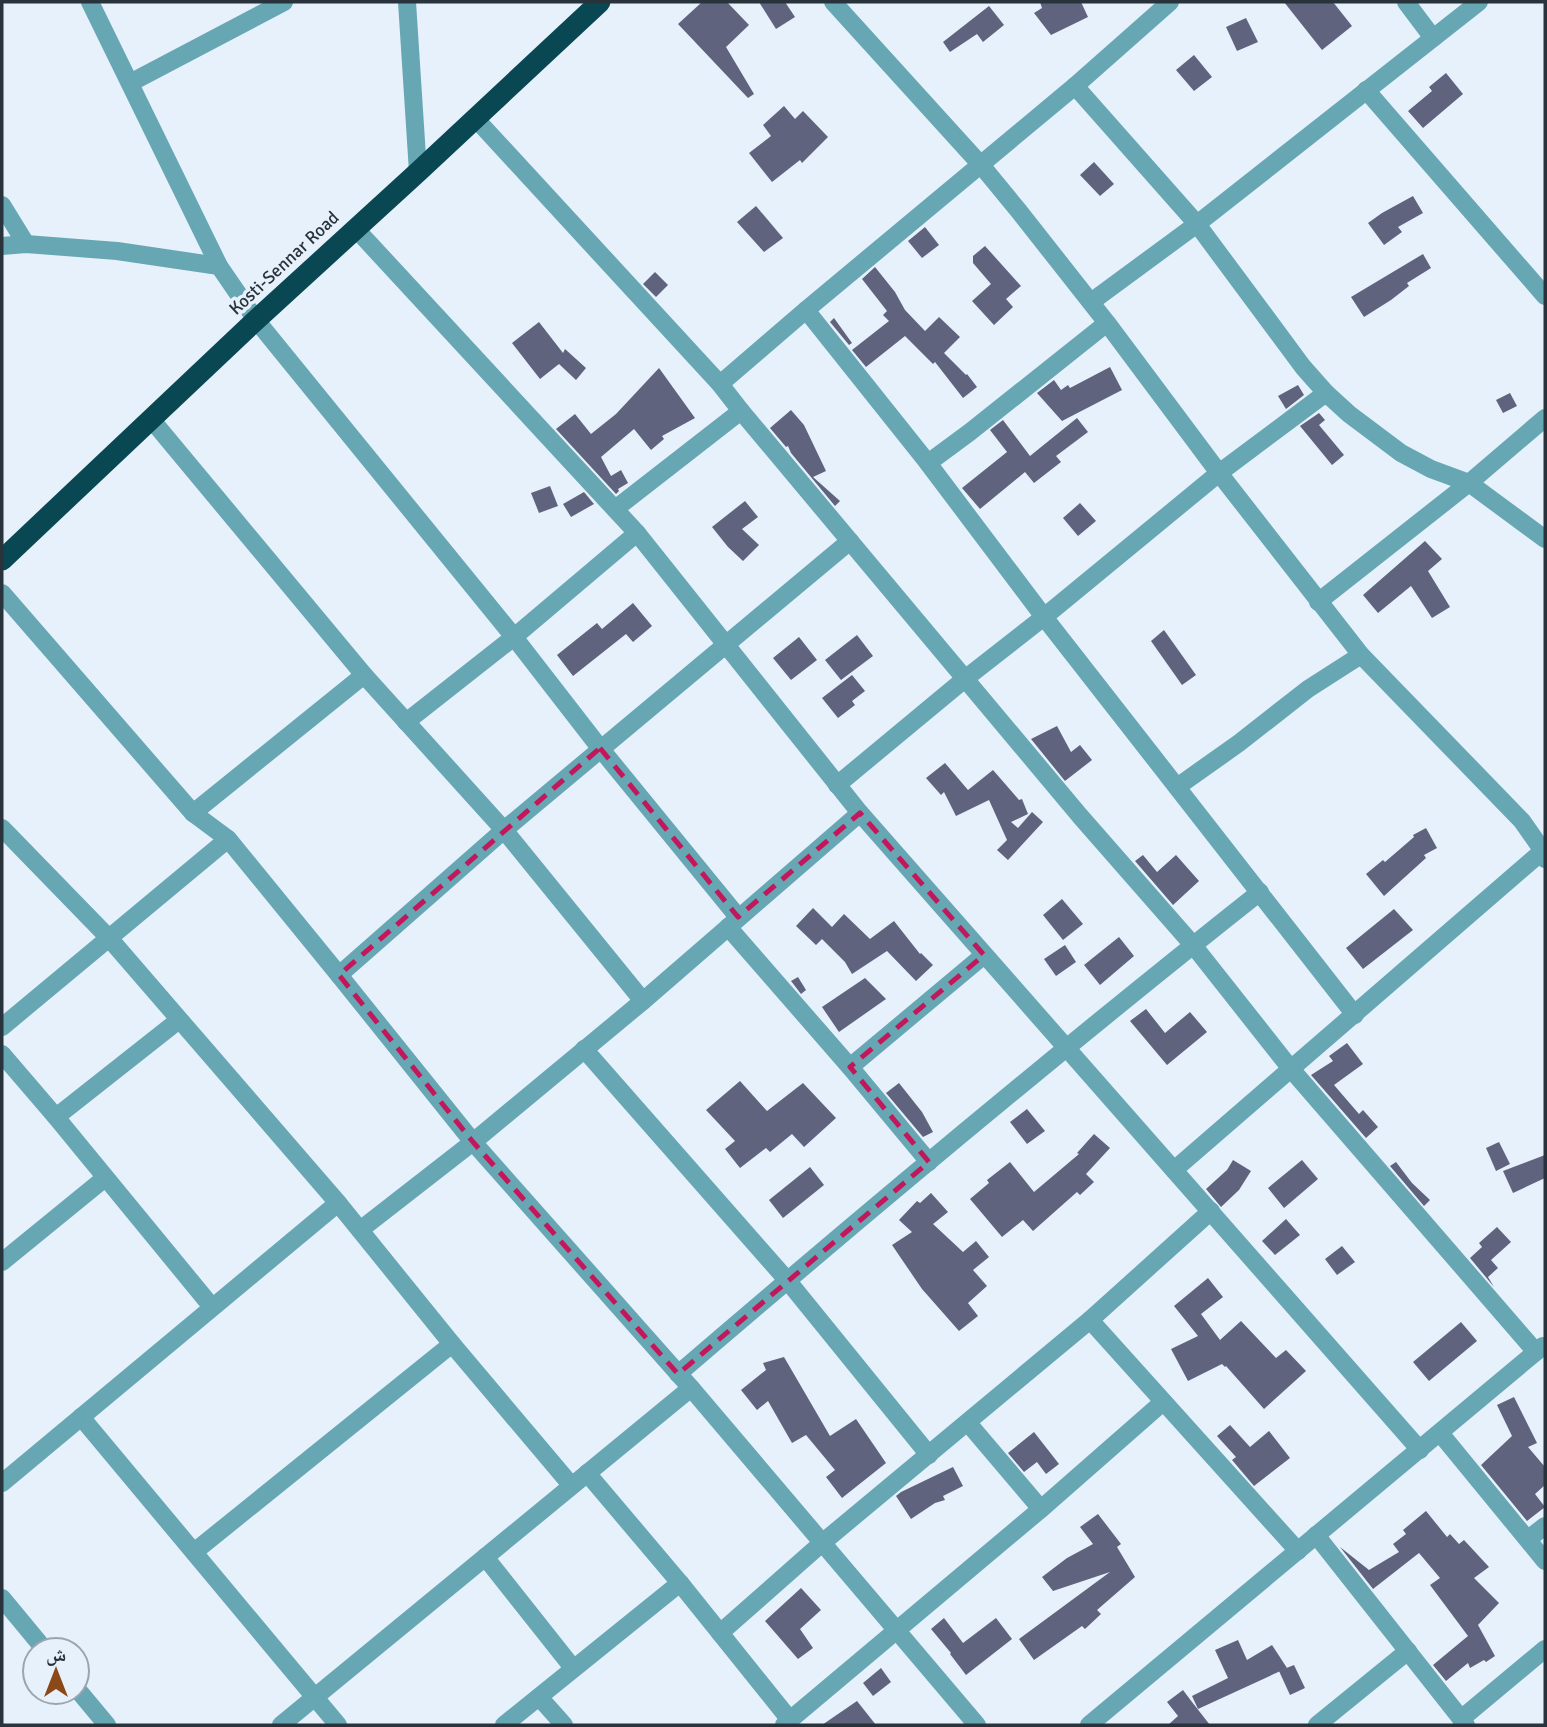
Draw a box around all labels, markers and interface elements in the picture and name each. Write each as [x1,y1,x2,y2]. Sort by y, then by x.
street label: Kosti-Sennar Road [225,206,343,320]
north arrow [21,1636,91,1706]
text: ش [46,1643,66,1667]

